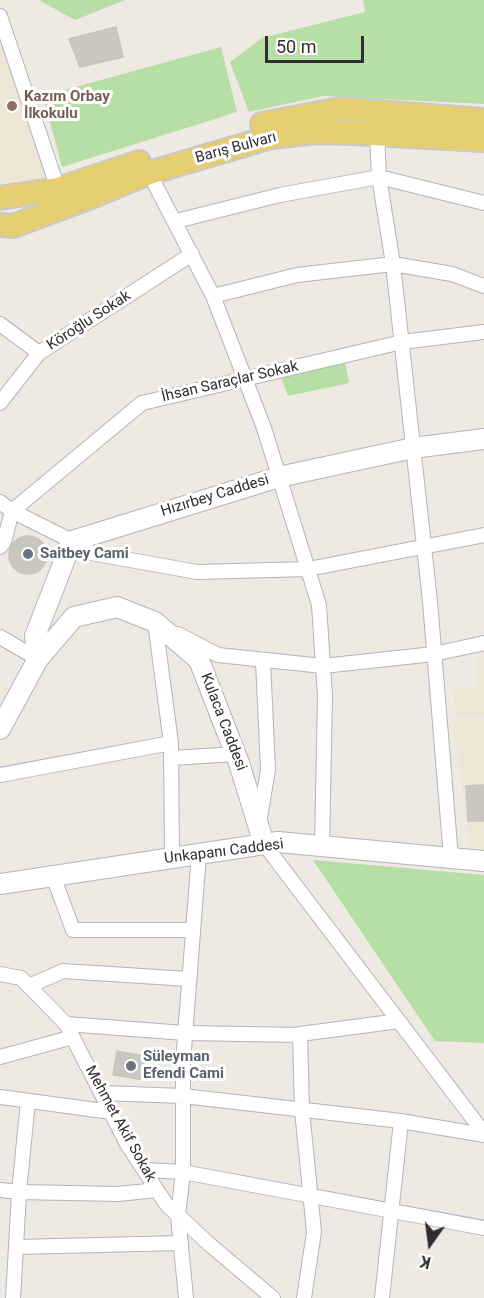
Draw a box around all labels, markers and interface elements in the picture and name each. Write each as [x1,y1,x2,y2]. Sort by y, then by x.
scale bar [268,24,367,62]
text: 50 m [276,36,316,57]
place label: Kazım Orbay İlkokulu [24,88,110,123]
marker: Kazım Orbay İlkokulu [5,99,19,113]
street label: Barış Bulvarı [194,129,278,167]
street label: Köroğlu Sokak [44,287,134,355]
street label: İhsan Saraçlar Sokak [160,358,300,406]
street label: Hızırbey Caddesi [159,471,271,521]
place label: Saitbey Cami [40,545,129,563]
marker: Saitbey Cami [21,547,35,561]
street label: Kulaca Caddesi [196,671,250,773]
street label: Unkapanı Caddesi [163,836,285,868]
place label: Süleyman Efendi Cami [143,1048,224,1083]
marker: Süleyman Efendi Cami [124,1059,138,1073]
street label: Mehmet Akif Sokak [81,1063,159,1185]
north arrow [400,1214,460,1274]
text: K [418,1252,433,1272]

